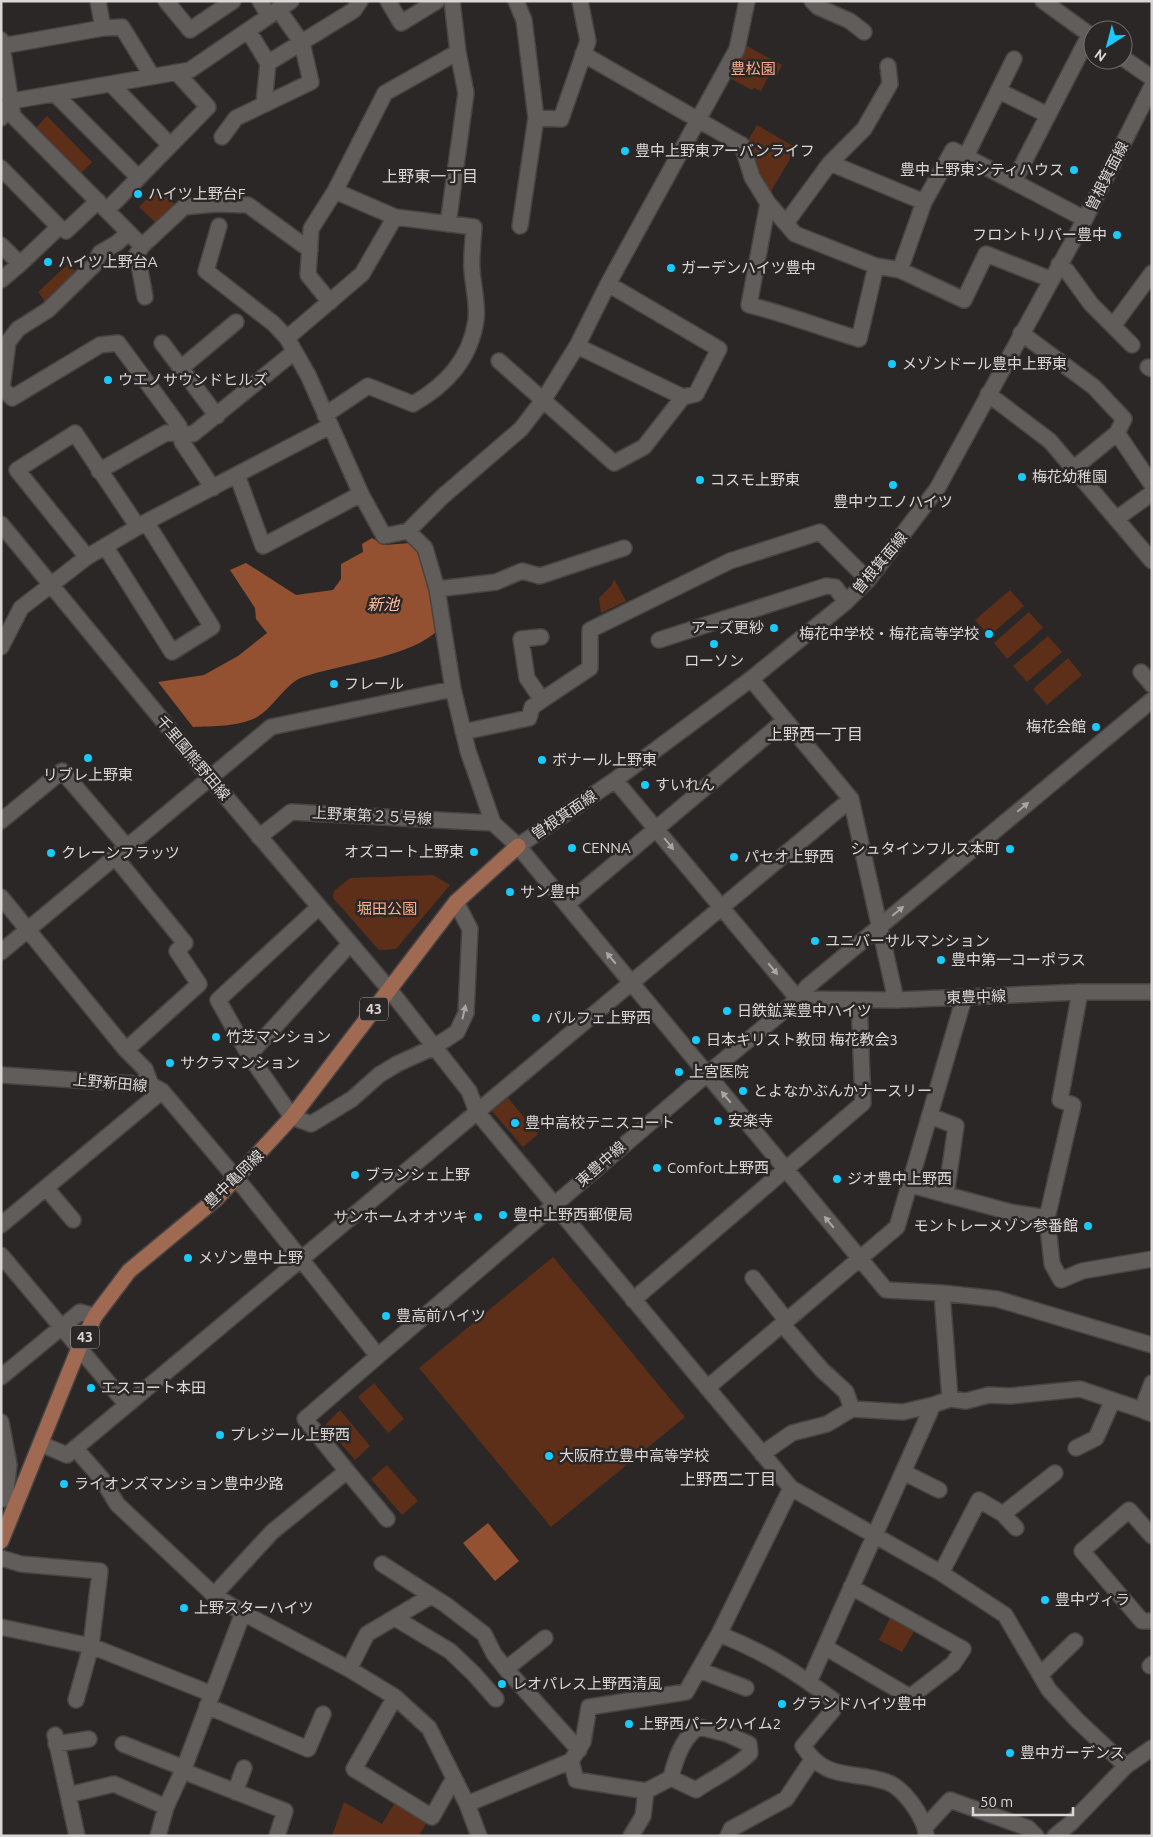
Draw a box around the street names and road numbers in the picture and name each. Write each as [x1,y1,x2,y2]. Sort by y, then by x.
street label: 曽根箕面線 [1082,138,1131,213]
street label: 曽根箕面線 [849,528,910,597]
street label: 千里園熊野田線 [153,712,234,803]
street label: 曽根箕面線 [528,787,600,843]
street label: 上野東第２５号線 [312,804,432,827]
street label: 東豊中線 [946,987,1006,1006]
road number: 43 [360,998,388,1021]
street label: 上野新田線 [72,1071,148,1094]
street label: 東豊中線 [572,1138,629,1190]
street label: 豊中亀岡線 [201,1146,267,1211]
road number: 43 [71,1325,99,1348]

